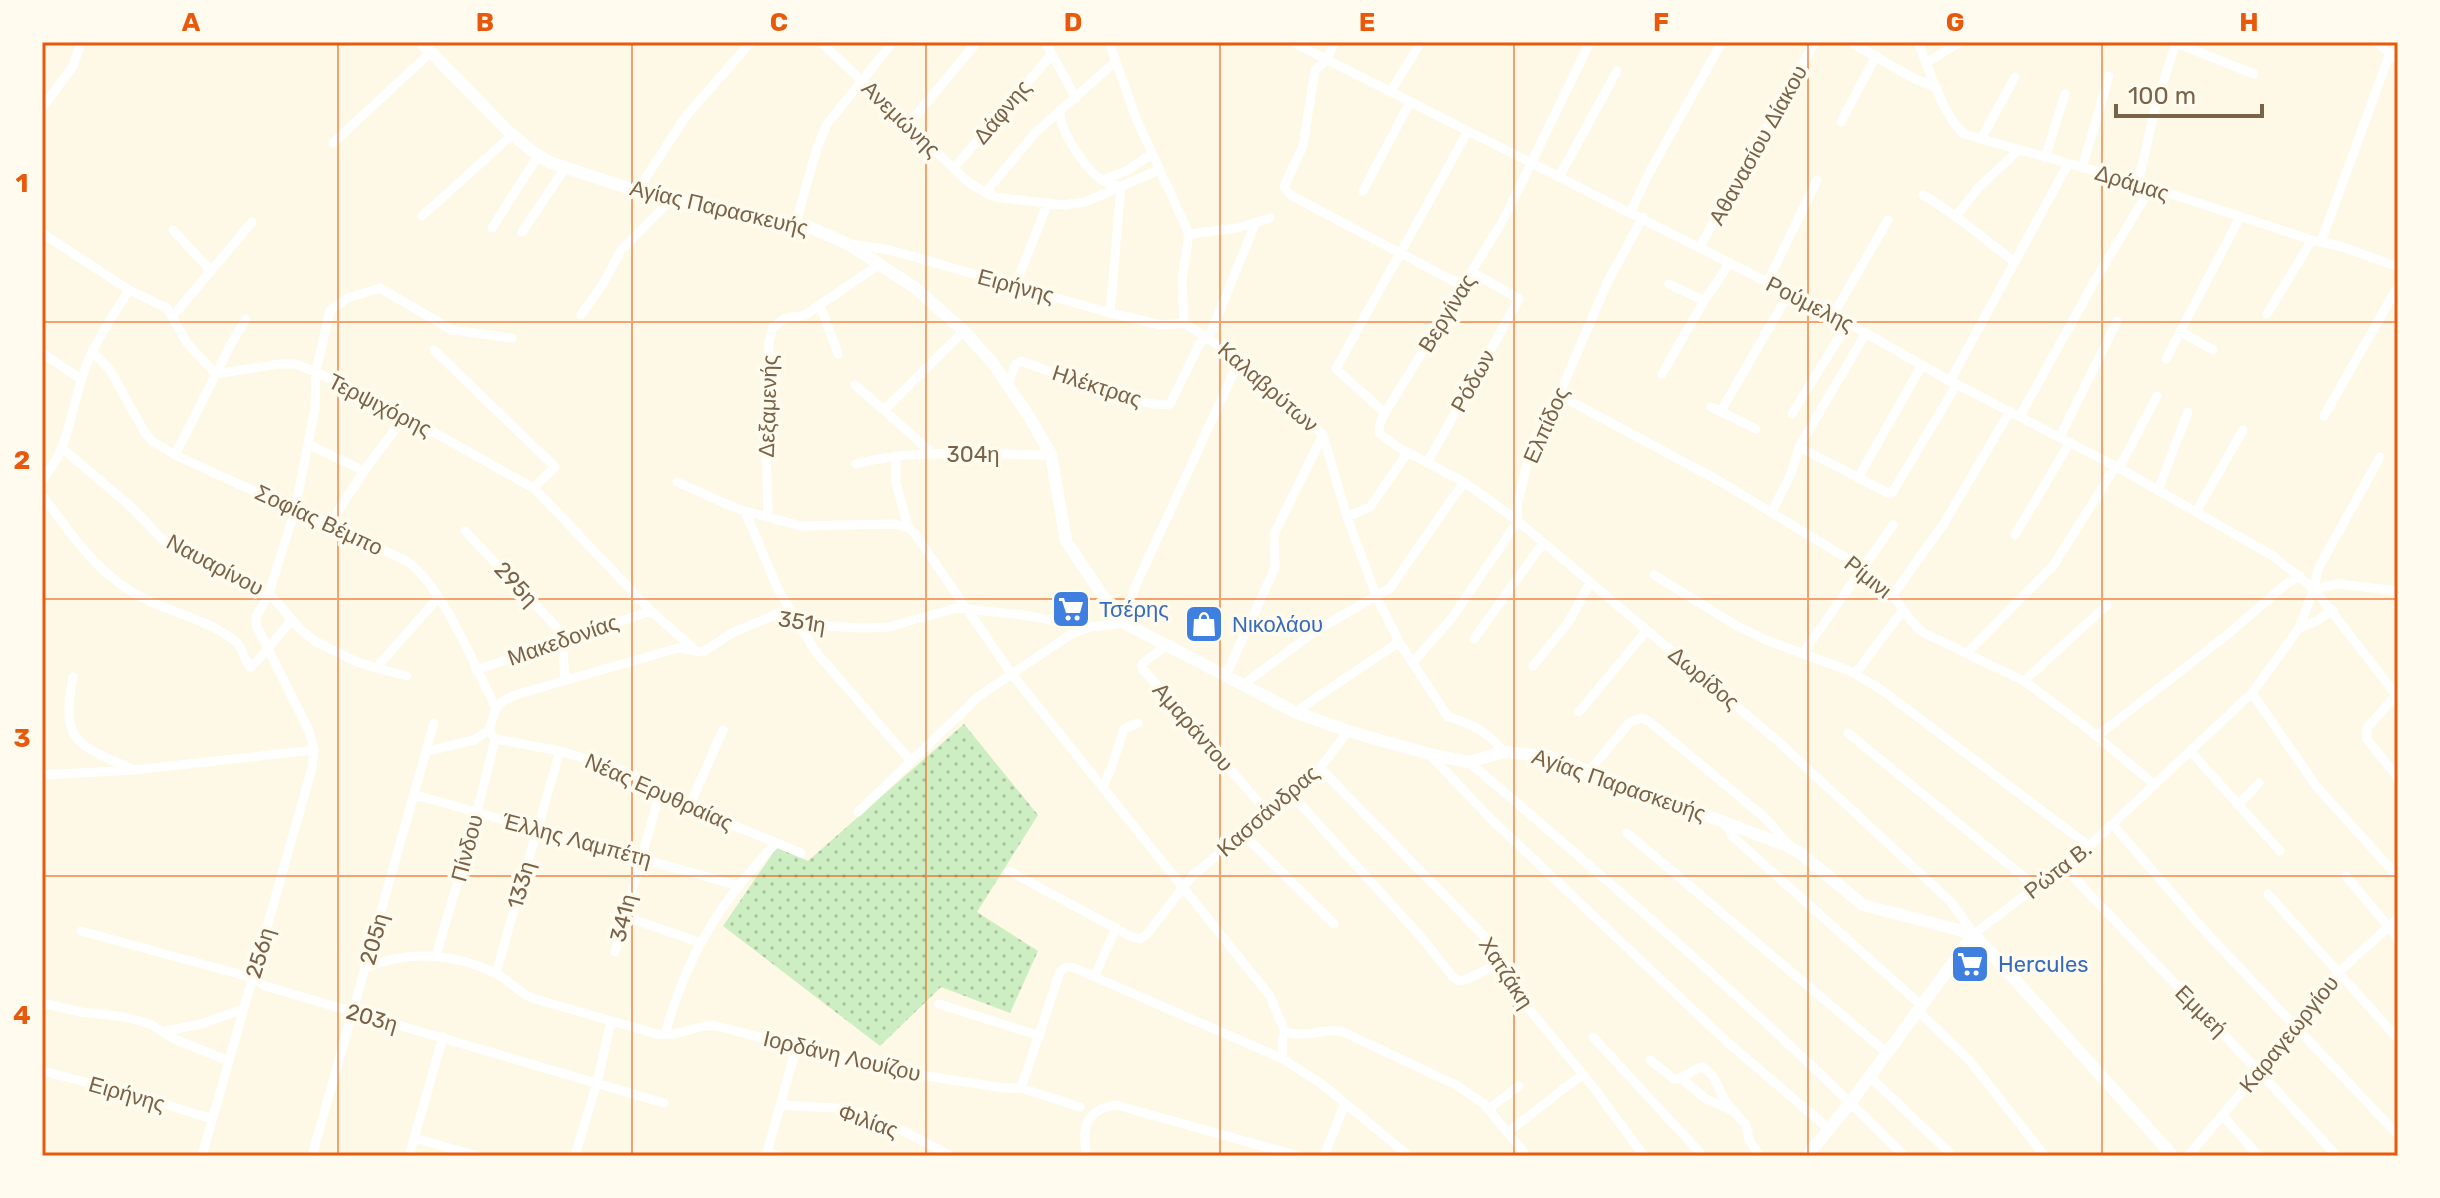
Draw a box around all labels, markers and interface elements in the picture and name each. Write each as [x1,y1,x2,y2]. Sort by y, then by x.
text: A [182,7,201,38]
text: B [476,7,494,38]
text: C [770,7,788,38]
text: D [1064,7,1082,38]
text: E [1359,7,1375,38]
text: F [1653,7,1669,38]
text: G [1946,7,1964,38]
text: H [2239,7,2259,38]
street label: Αθανασίου Δίακου [1703,60,1813,230]
scale bar [2116,68,2262,118]
street label: Δάφνης [967,74,1037,150]
street label: Ανεμώνης [856,75,946,163]
text: 100 m [2128,82,2196,110]
street label: Δράμας [2092,159,2172,207]
text: 1 [16,168,28,199]
street label: Αγίας Παρασκευής [627,174,811,242]
street label: Ειρήνης [975,263,1057,309]
street label: Βεργίνας [1412,269,1482,357]
street label: Ρούμελης [1761,270,1859,338]
street label: Καλαβρύτων [1212,336,1324,438]
street label: Ρόδων [1445,345,1501,417]
street label: Δεξαμενής [753,354,783,458]
street label: Ηλέκτρας [1049,359,1145,413]
street label: Τερψιχόρης [324,367,436,443]
street label: Ελπίδος [1517,383,1575,467]
street label: 304η [946,441,1000,468]
text: 2 [14,445,30,476]
street label: Σοφίας Βέμπο [251,479,387,561]
street label: Ναυαρίνου [162,528,268,602]
street label: Ρίμινι [1839,550,1897,604]
street label: 295η [489,556,543,612]
supermarket icon: Τσέρης [1050,588,1092,630]
place label: Τσέρης [1099,596,1169,623]
shop icon: Νικολάου [1183,603,1225,645]
street label: 351η [776,605,828,639]
street label: Μακεδονίας [504,608,622,672]
place label: Νικολάου [1232,611,1323,638]
street label: Δωρίδος [1663,641,1745,715]
street label: Αμαράντου [1147,677,1239,777]
text: 3 [13,723,31,754]
street label: Αγίας Παρασκευής [1529,743,1709,827]
street label: Νέας Ερυθραίας [581,747,737,837]
street label: Κασσάνδρας [1212,759,1324,863]
street label: Έλλης Λαμπέτη [498,807,655,873]
street label: Πίνδου [445,812,489,884]
street label: Ρώτα Β. [2019,835,2097,905]
street label: 133η [501,858,541,912]
street label: 341η [604,891,642,945]
street label: 205η [354,910,394,968]
street label: 256η [240,924,280,982]
street label: Χατζάκη [1473,932,1539,1014]
supermarket icon: Hercules [1949,943,1991,985]
place label: Hercules [1998,951,2088,978]
street label: Καραγεωργίου [2234,970,2344,1098]
street label: Εμμεή [2170,980,2232,1042]
street label: 203η [343,998,401,1038]
text: 4 [13,1000,31,1031]
street label: Ιορδάνη Λουίζου [761,1025,923,1087]
street label: Ειρήνης [86,1070,168,1118]
street label: Φιλίας [834,1098,902,1144]

